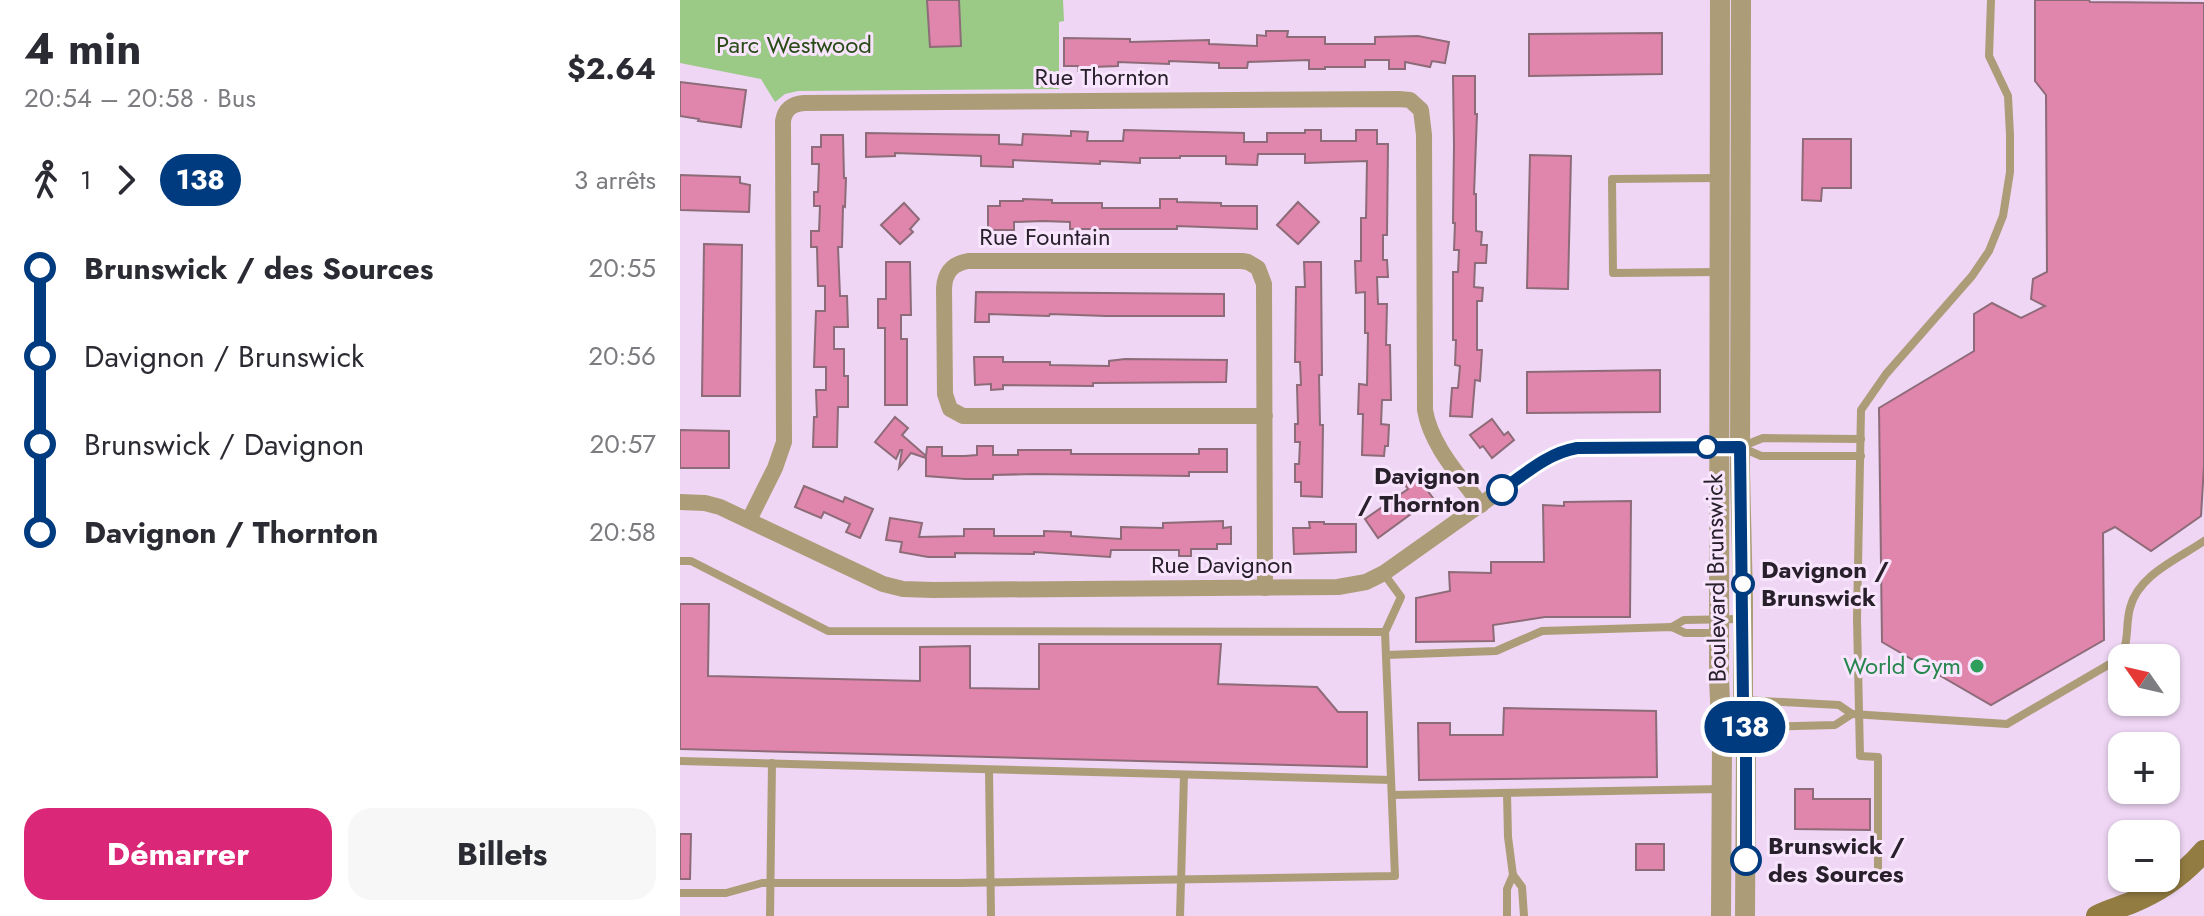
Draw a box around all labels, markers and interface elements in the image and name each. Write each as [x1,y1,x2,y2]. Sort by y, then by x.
text: 4 min [24,17,141,81]
park label: Parc Westwood [716,27,872,62]
text: $2.64 [567,47,656,90]
street label: Rue Thornton [1035,59,1169,94]
text: 20:54 – 20:58 · Bus [24,79,256,117]
icon: walk [24,158,68,202]
icon: forward [104,158,148,202]
text: 138 [176,159,225,200]
text: 1 [80,161,92,199]
text: 3 arrêts [574,161,656,199]
street label: Rue Fountain [979,219,1111,254]
text: Brunswick / des Sources [84,247,433,290]
text: 20:55 [588,249,656,287]
text: Davignon / Brunswick [84,335,364,378]
text: 20:56 [588,337,656,375]
text: Brunswick / Davignon [84,423,364,466]
text: 20:57 [589,425,656,463]
unlabelled marker [1696,436,1718,458]
place label: Davignon / Thornton [1358,458,1480,521]
street label: Boulevard Brunswick [1696,473,1735,683]
marker: Davignon / Thornton [1487,475,1517,505]
text: Davignon / Thornton [84,511,379,554]
text: 20:58 [589,513,656,551]
street label: Rue Davignon [1151,547,1293,582]
place label: Davignon / Brunswick [1761,552,1889,615]
marker: Davignon / Brunswick [1732,573,1754,595]
north arrow [2108,644,2180,716]
map controls [2108,644,2180,892]
place label: World Gym [1843,648,1961,683]
marker: World Gym [1968,657,1986,675]
line badge: 138 [1699,701,1791,753]
text: 138 [1720,706,1770,747]
button: + [2108,732,2180,804]
button: Démarrer [24,808,332,900]
button: Billets [348,808,656,900]
button: − [2108,820,2180,892]
place label: Brunswick / des Sources [1768,828,1905,891]
marker: Brunswick / des Sources [1731,845,1761,875]

